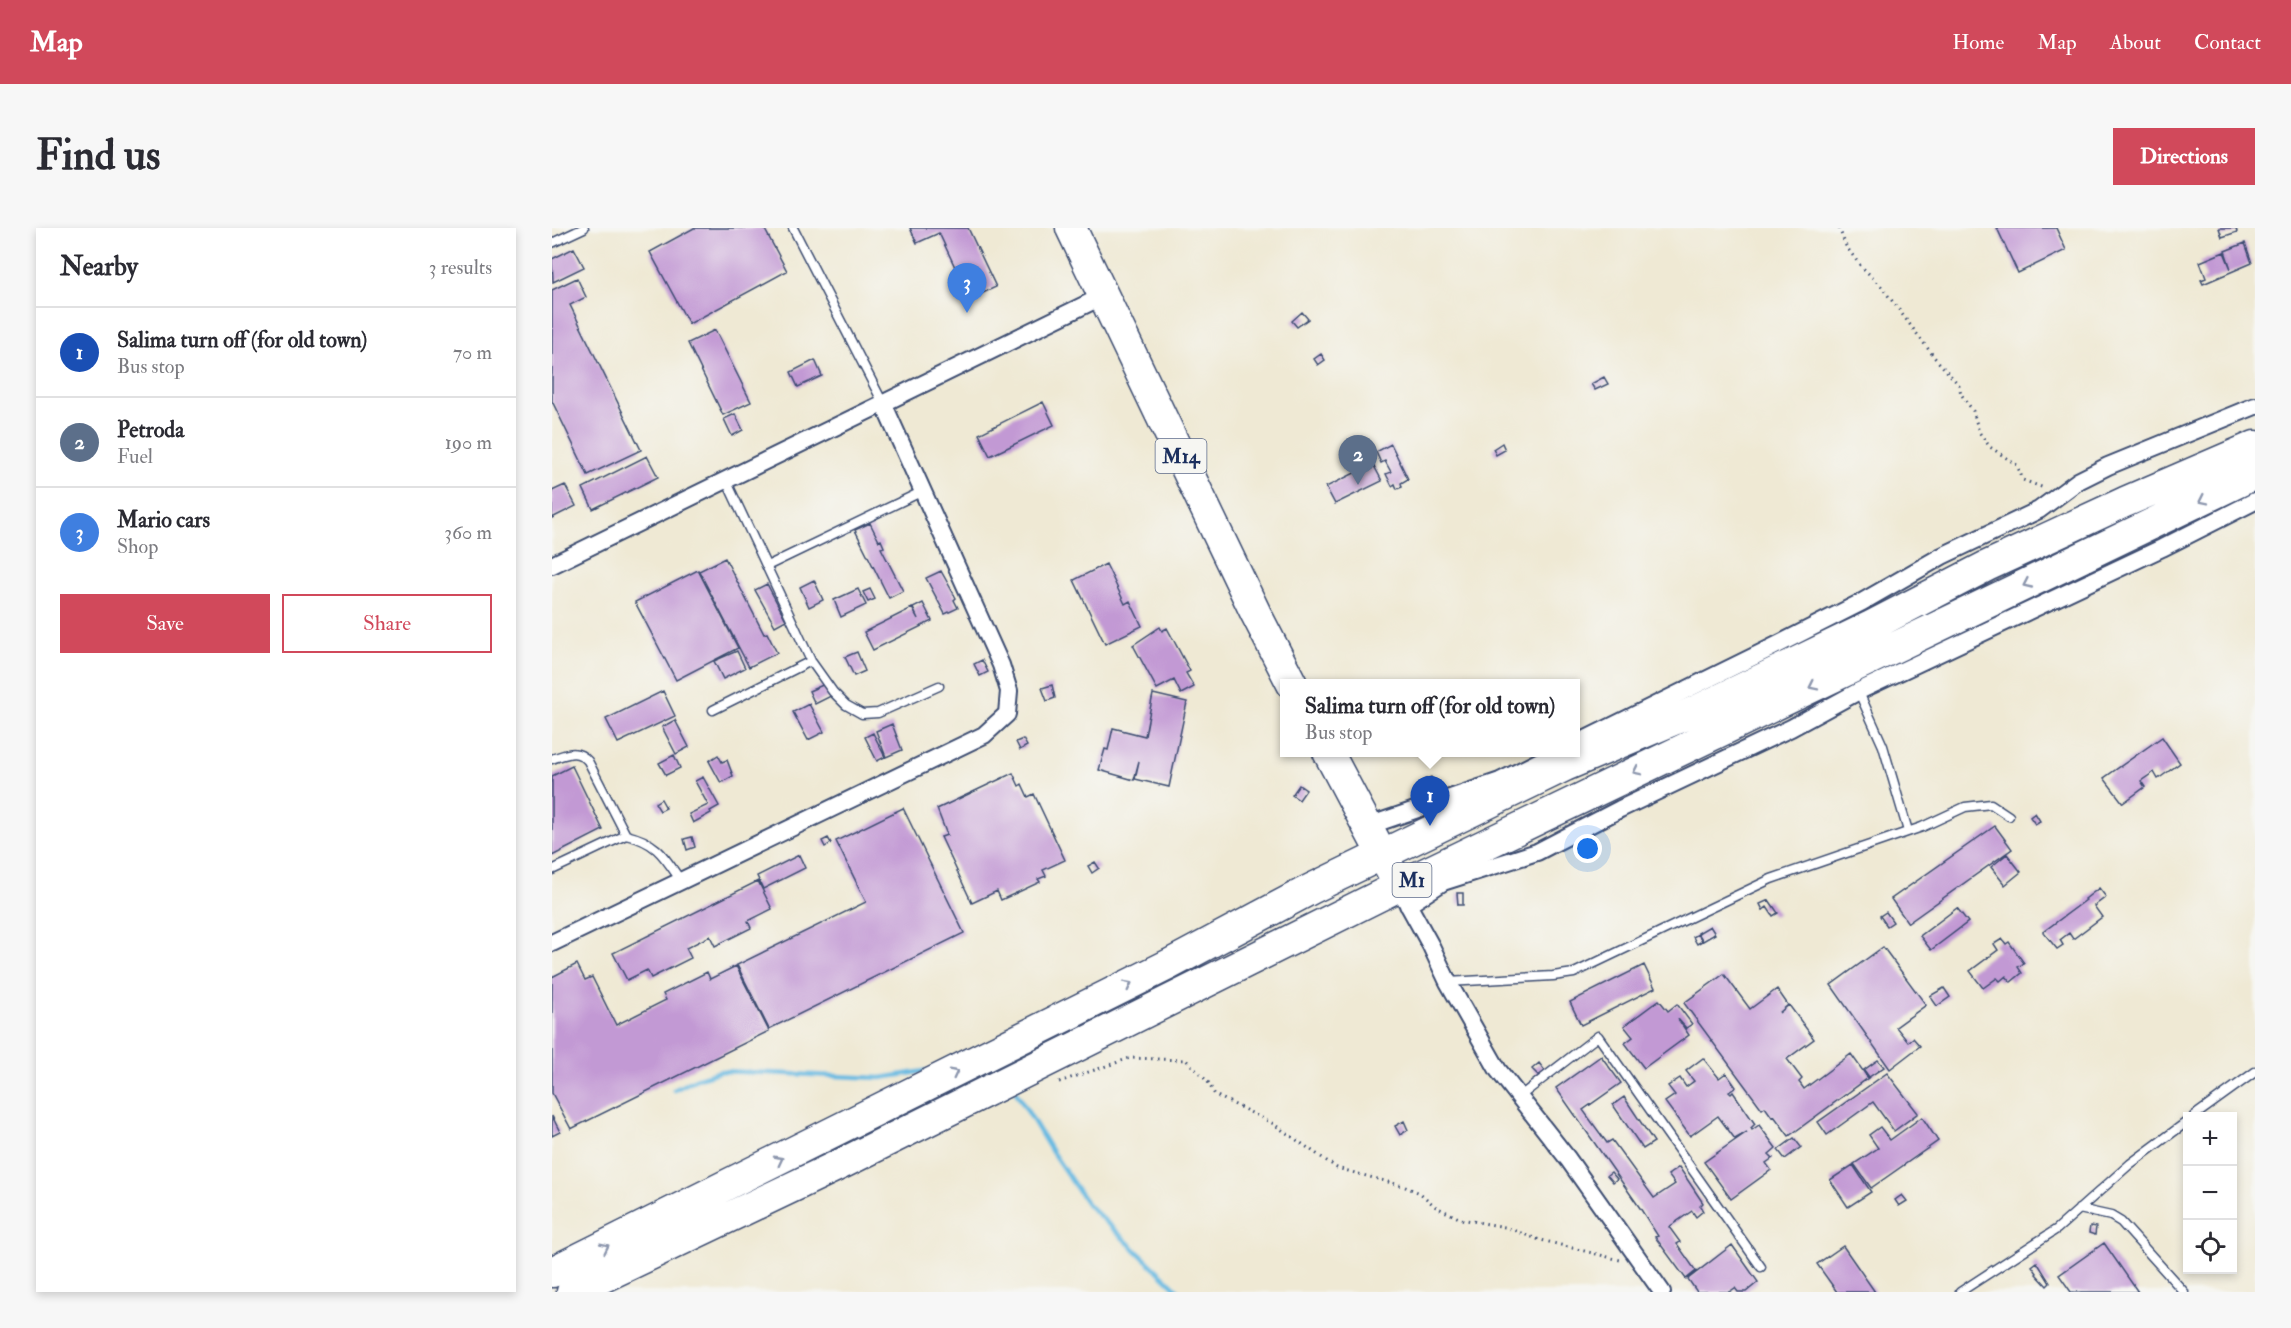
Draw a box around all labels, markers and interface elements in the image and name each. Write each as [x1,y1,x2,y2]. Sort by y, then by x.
text: Map [30,25,83,60]
text: Home [1952,29,2004,56]
text: Map [2037,29,2077,56]
text: About [2110,29,2161,56]
text: Contact [2194,29,2261,56]
button: Directions [2113,128,2255,185]
text: Find us [36,130,160,182]
text: Nearby [60,251,138,283]
text: 3 results [429,255,492,280]
pin: 3 [948,264,986,313]
text: Salima turn off (for old town) [117,326,367,354]
text: 1 [76,340,83,365]
text: 70 m [453,340,492,365]
text: Bus stop [117,354,185,379]
text: Petroda [117,416,184,444]
text: 2 [74,430,85,455]
text: 190 m [445,430,492,455]
pin: 2 [1338,436,1378,485]
road number: M14 [1156,439,1206,473]
text: Fuel [117,444,153,469]
one-way arrow [2198,492,2209,504]
text: Mario cars [117,506,210,534]
text: 3 [76,520,83,545]
text: 360 m [444,520,492,545]
text: Shop [117,534,158,559]
one-way arrow [2022,577,2033,589]
button: Save [60,594,270,653]
button: Share [282,594,492,653]
popup [1280,679,1580,757]
one-way arrow [1808,679,1819,690]
text: Salima turn off (for old town) [1305,692,1555,720]
text: Bus stop [1305,720,1372,745]
one-way arrow [1633,764,1644,775]
pin: 1 [1410,776,1450,826]
your location [1573,834,1602,863]
road number: M1 [1392,863,1432,897]
one-way arrow [1121,981,1132,992]
one-way arrow [947,1069,958,1080]
map controls [2183,1112,2237,1274]
button: + [2183,1112,2237,1166]
one-way arrow [773,1156,784,1168]
button: − [2183,1166,2237,1220]
button: locate [2183,1220,2237,1274]
one-way arrow [598,1242,609,1254]

